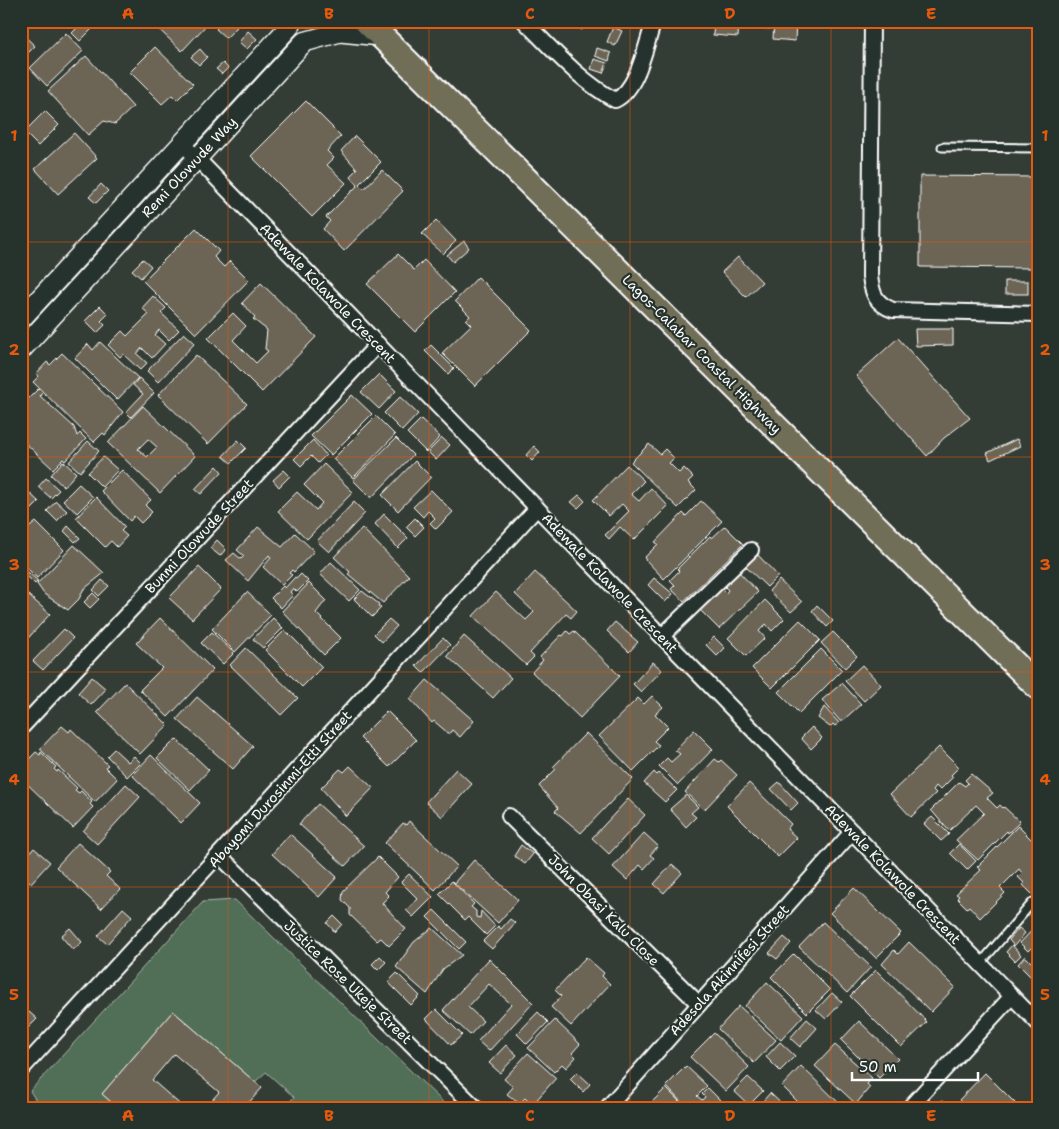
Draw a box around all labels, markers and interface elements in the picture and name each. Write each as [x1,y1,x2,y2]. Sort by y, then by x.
text: A [122,3,134,24]
text: B [324,3,334,24]
text: C [525,3,535,24]
text: D [724,3,736,24]
text: E [926,3,936,24]
street label: Remi Olowude Way [138,113,240,221]
text: 1 [10,125,18,146]
text: 1 [1041,125,1049,146]
street label: Adewale Kolawole Crescent [256,219,400,367]
street label: Lagos-Calabar Coastal Highway [619,271,785,437]
text: 2 [8,339,20,360]
text: 2 [1039,339,1051,360]
street label: Bunmi Olowude Street [141,475,257,597]
street label: Adewale Kolawole Crescent [538,509,682,657]
text: 3 [8,554,20,575]
text: 3 [1039,554,1051,575]
street label: Abayomi Durosinmi-Etti Street [204,706,356,872]
text: 4 [8,769,20,790]
text: 4 [1039,769,1051,790]
street label: Adewale Kolawole Crescent [821,800,965,948]
street label: John Obasi Kalu Close [544,850,664,970]
street label: Adesola Akinnifesi Street [665,901,793,1039]
street label: Justice Rose Ukeje Street [280,916,416,1048]
text: 5 [9,984,19,1005]
text: 5 [1040,984,1050,1005]
scale bar [852,1049,978,1081]
text: 50 m [859,1057,897,1077]
text: A [122,1105,134,1126]
text: B [324,1105,334,1126]
text: C [525,1105,535,1126]
text: D [724,1105,736,1126]
text: E [926,1105,936,1126]

